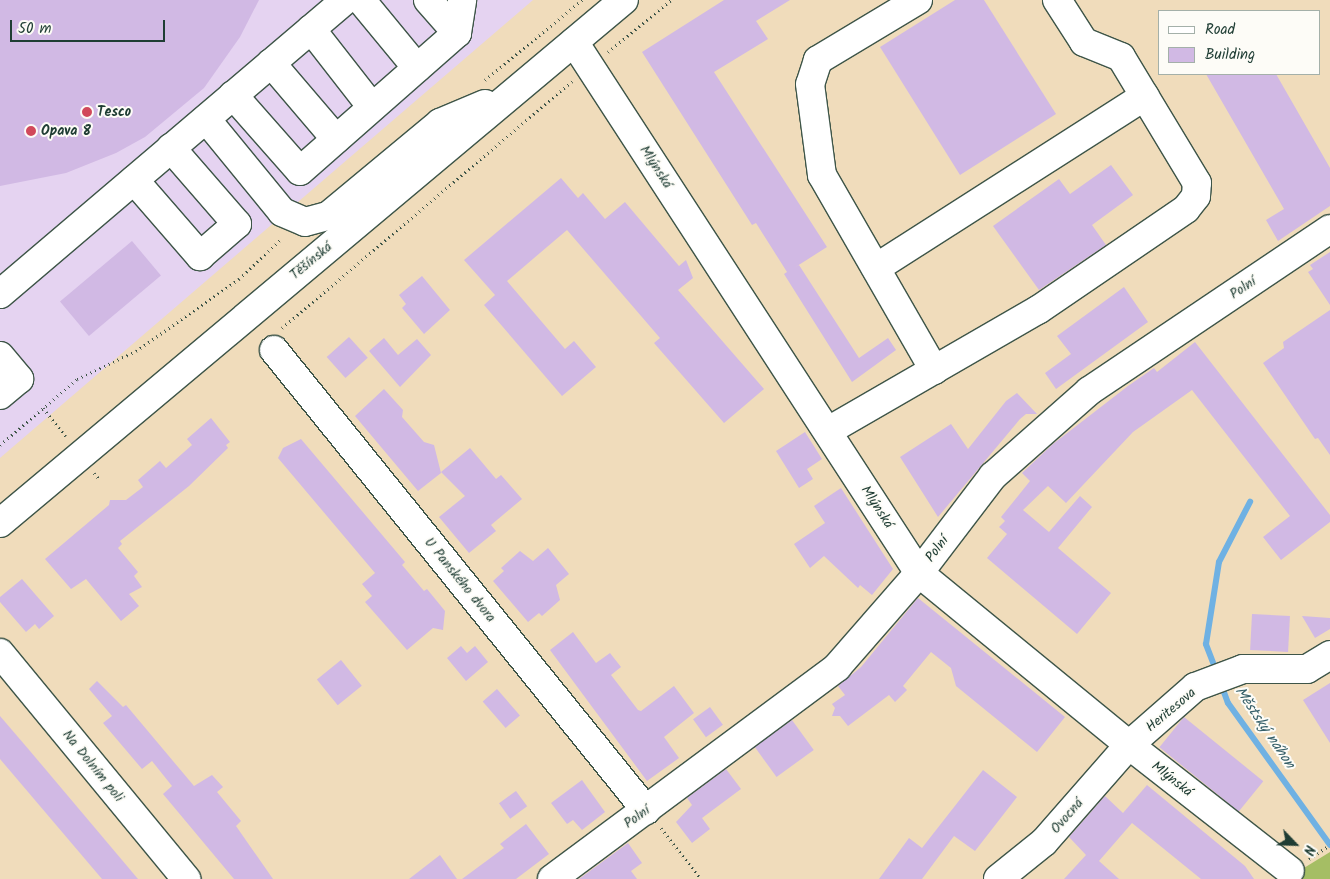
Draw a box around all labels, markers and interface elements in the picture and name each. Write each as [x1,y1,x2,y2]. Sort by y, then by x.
scale bar [12,10,168,42]
legend [1158,10,1320,75]
text: 50 m [18,17,52,41]
text: Road [1205,18,1235,42]
text: Building [1205,43,1255,67]
place label: Tesco [97,104,131,120]
marker: Tesco [81,106,93,118]
place label: Opava 8 [41,123,91,139]
marker: Opava 8 [25,125,37,137]
street label: Mlýnská [636,142,676,192]
street label: Těšínská [287,239,335,283]
street label: Polní [1227,273,1259,303]
street label: Mlýnská [857,482,897,532]
street label: Polní [922,533,952,565]
street label: U Panského dvora [421,534,499,626]
street label: Heritesova [1143,684,1199,736]
water label: Městský náhon [1230,684,1298,772]
street label: Na Dolním poli [59,727,127,805]
street label: Mlýnská [1148,758,1196,800]
street label: Ovocná [1047,795,1087,837]
street label: Polní [621,802,653,832]
north arrow [1270,819,1320,869]
text: N [1297,842,1321,859]

